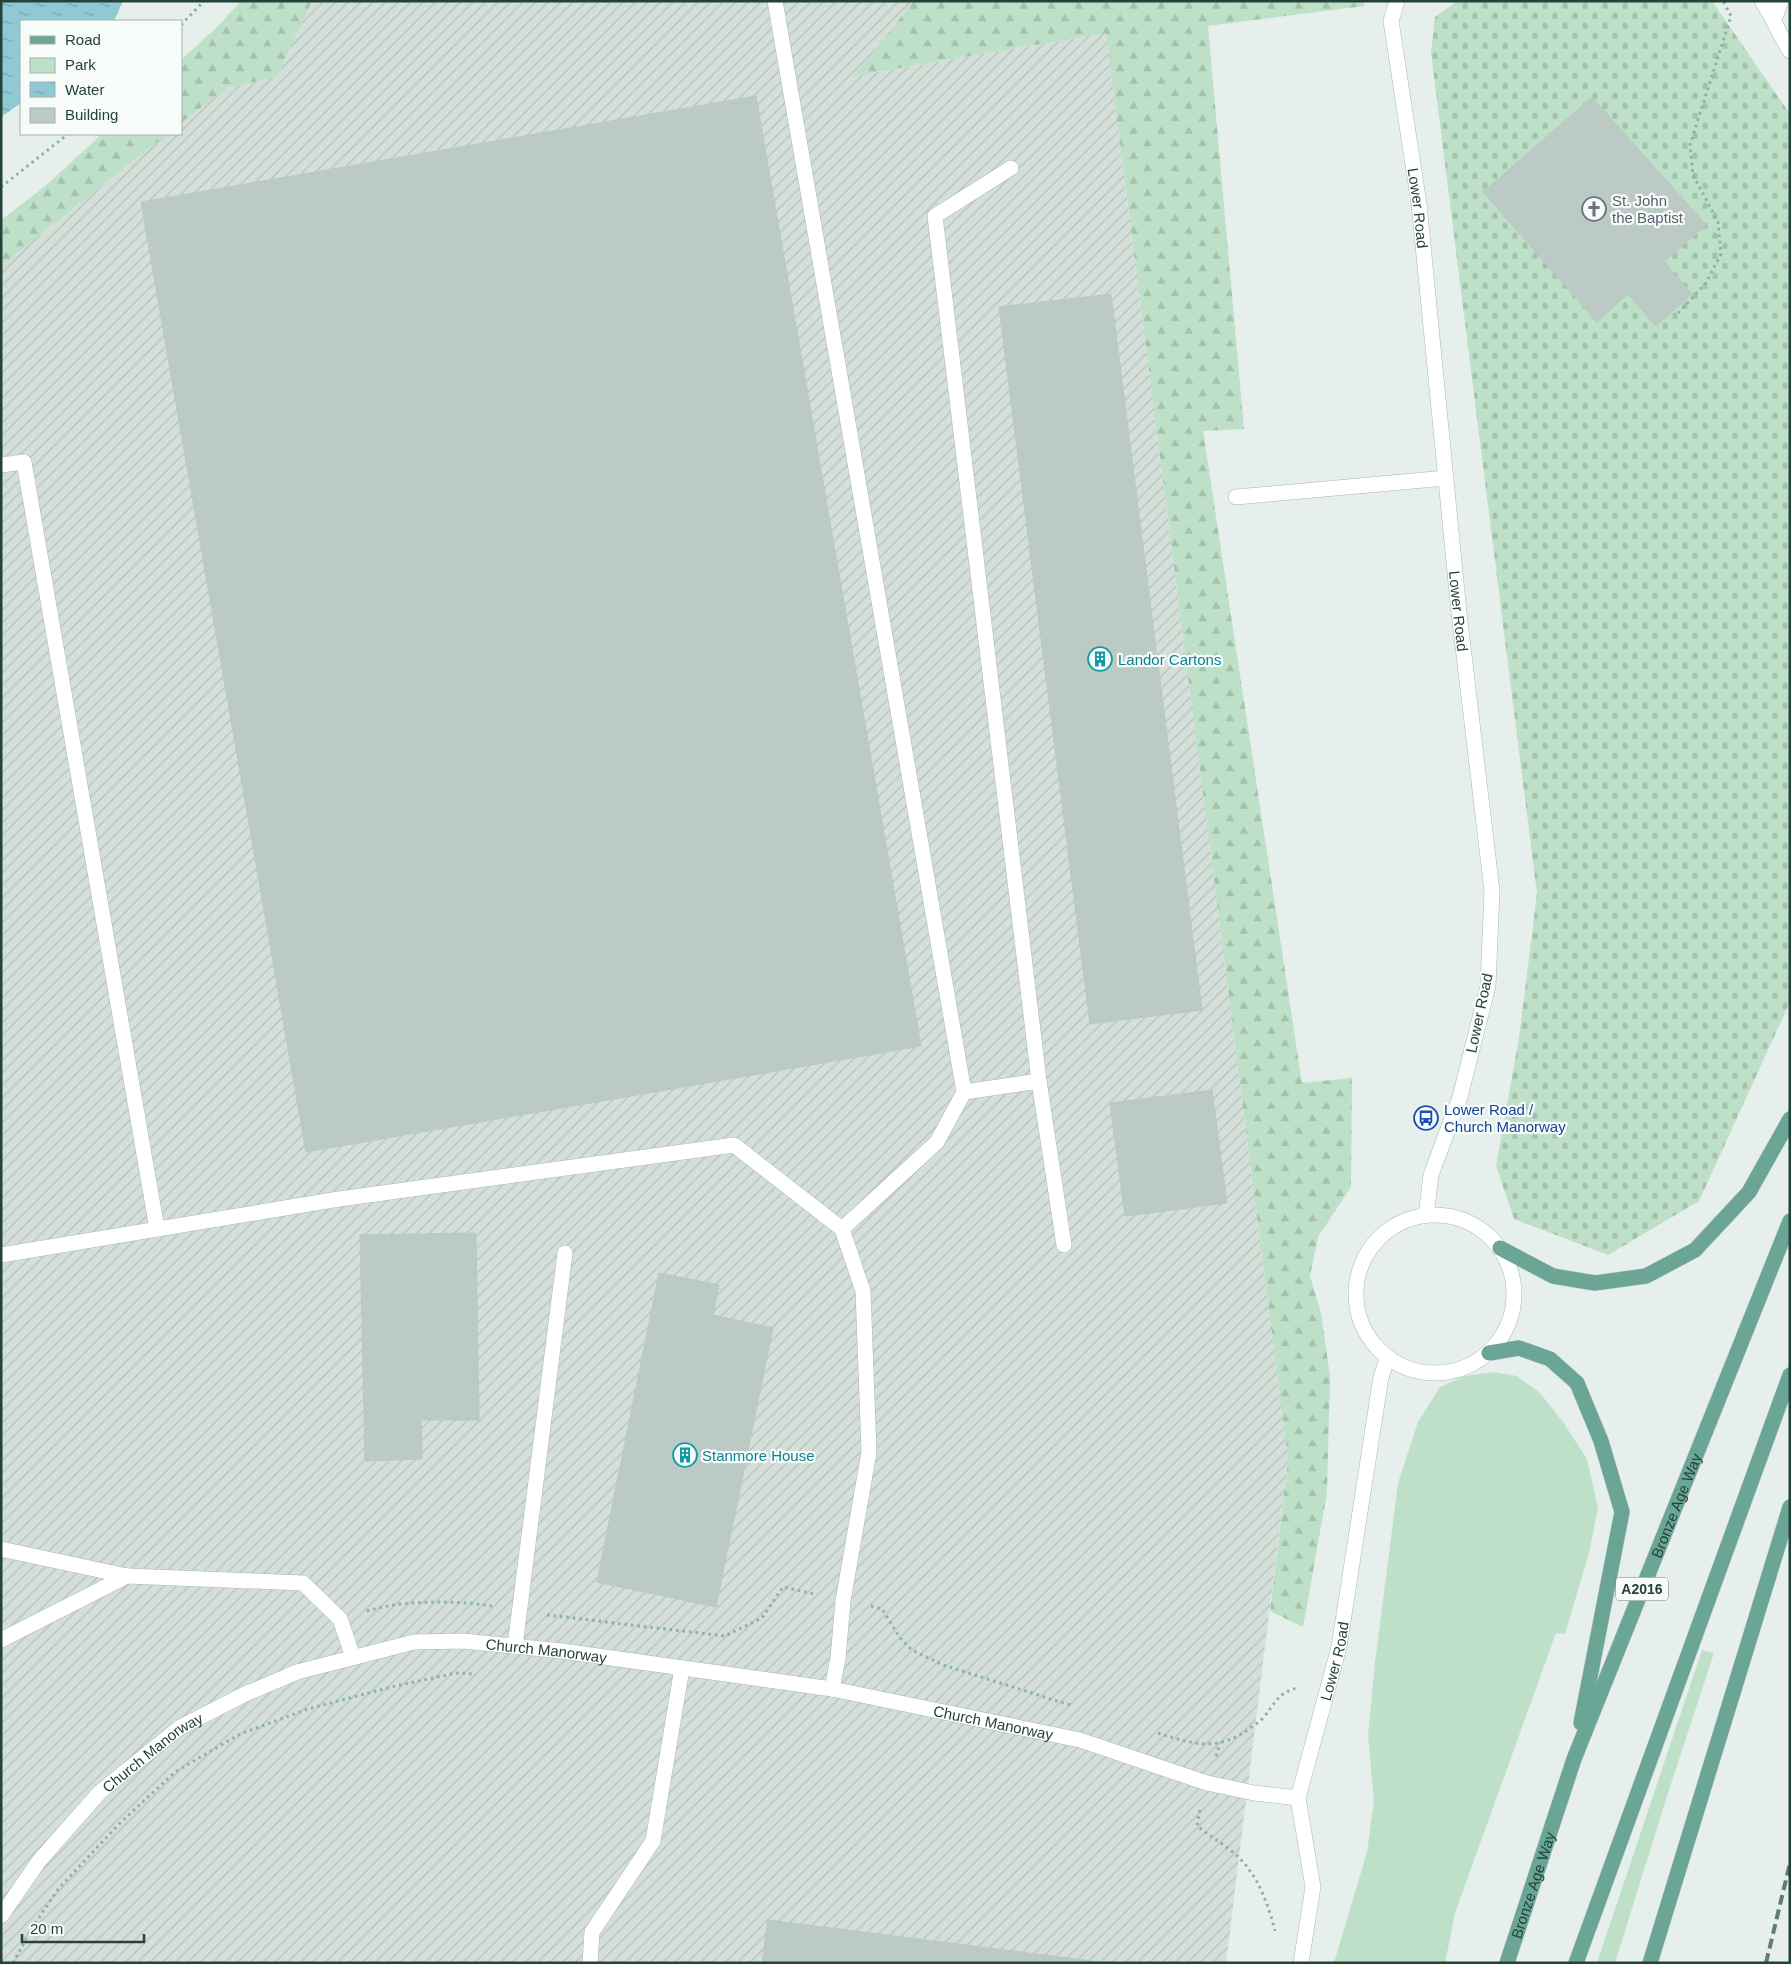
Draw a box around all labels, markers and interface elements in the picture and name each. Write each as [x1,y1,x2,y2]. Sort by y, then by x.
legend [20,20,182,135]
text: Road [65,31,101,48]
text: Park [65,56,96,73]
text: Water [65,81,104,98]
text: Building [65,106,118,123]
street label: Lower Road [1405,167,1432,249]
place label: St. John the Baptist [1612,192,1684,226]
church icon: St. John the Baptist [1581,196,1607,222]
street label: Lower Road [1446,570,1472,652]
building icon: Landor Cartons [1087,646,1113,672]
place label: Landor Cartons [1118,651,1221,668]
street label: Lower Road [1462,972,1496,1054]
place label: Lower Road / Church Manorway [1444,1101,1566,1135]
bus stop icon: Lower Road / Church Manorway [1413,1105,1439,1131]
building icon: Stanmore House [672,1442,698,1468]
place label: Stanmore House [702,1447,815,1464]
street label: Bronze Age Way [1647,1450,1705,1560]
road number: A2016 [1616,1578,1668,1600]
street label: Lower Road [1316,1620,1351,1702]
street label: Church Manorway [485,1635,609,1666]
street label: Church Manorway [932,1702,1055,1743]
street label: Church Manorway [99,1709,206,1795]
street label: Bronze Age Way [1507,1829,1558,1941]
scale bar [22,1912,145,1944]
text: 20 m [30,1920,63,1937]

